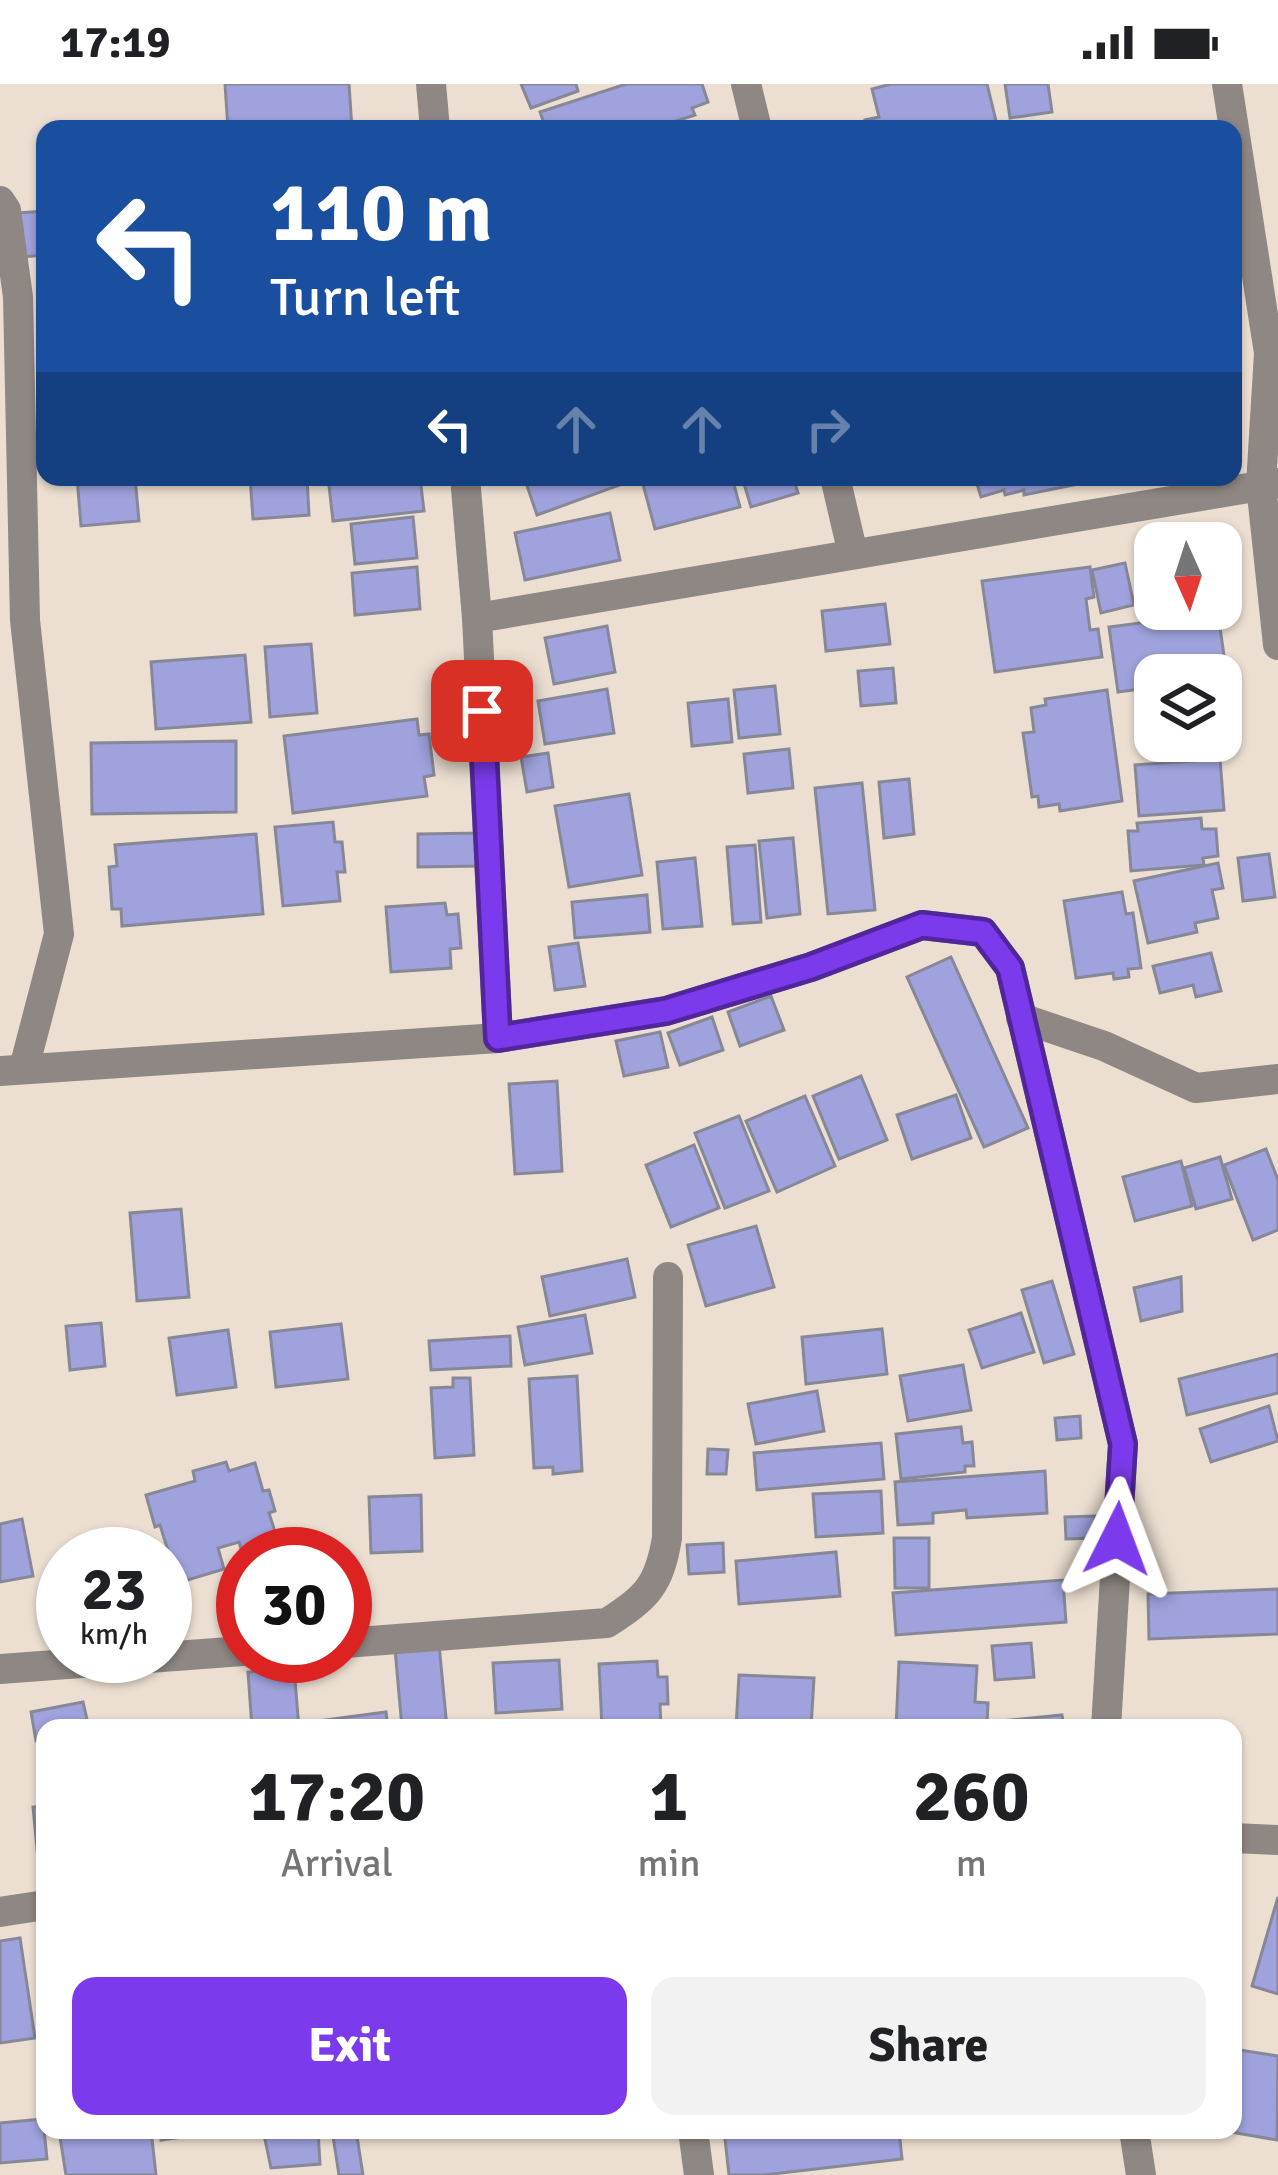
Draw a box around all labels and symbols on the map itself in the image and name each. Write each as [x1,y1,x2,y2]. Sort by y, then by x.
north arrow [1134,522,1242,630]
pin [431,660,533,762]
position arrow [1054,1476,1180,1602]
speed limit sign: 30 [216,1527,372,1683]

